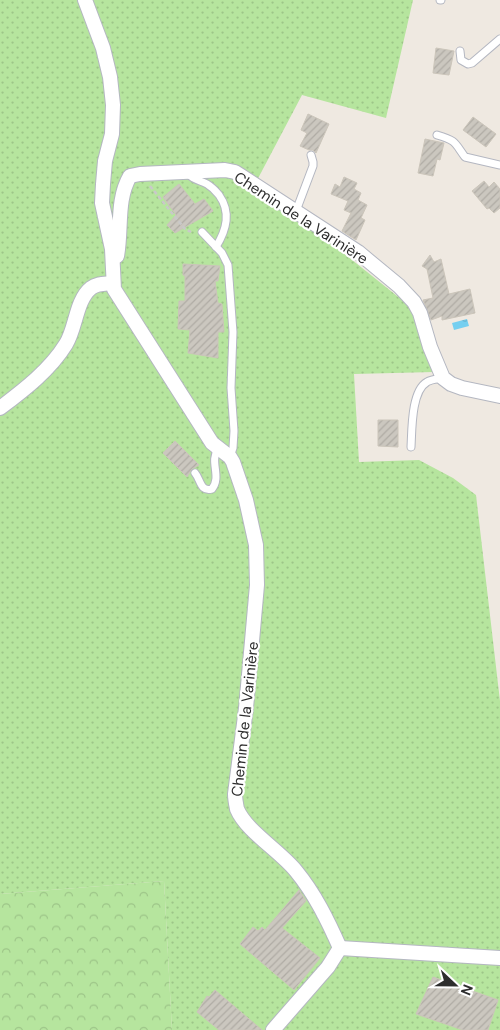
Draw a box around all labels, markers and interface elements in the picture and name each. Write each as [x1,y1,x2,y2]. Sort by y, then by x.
street label: Chemin de la Varinière [230,167,372,269]
street label: Chemin de la Varinière [227,640,263,798]
north arrow [430,960,480,1010]
text: N [457,982,477,998]

